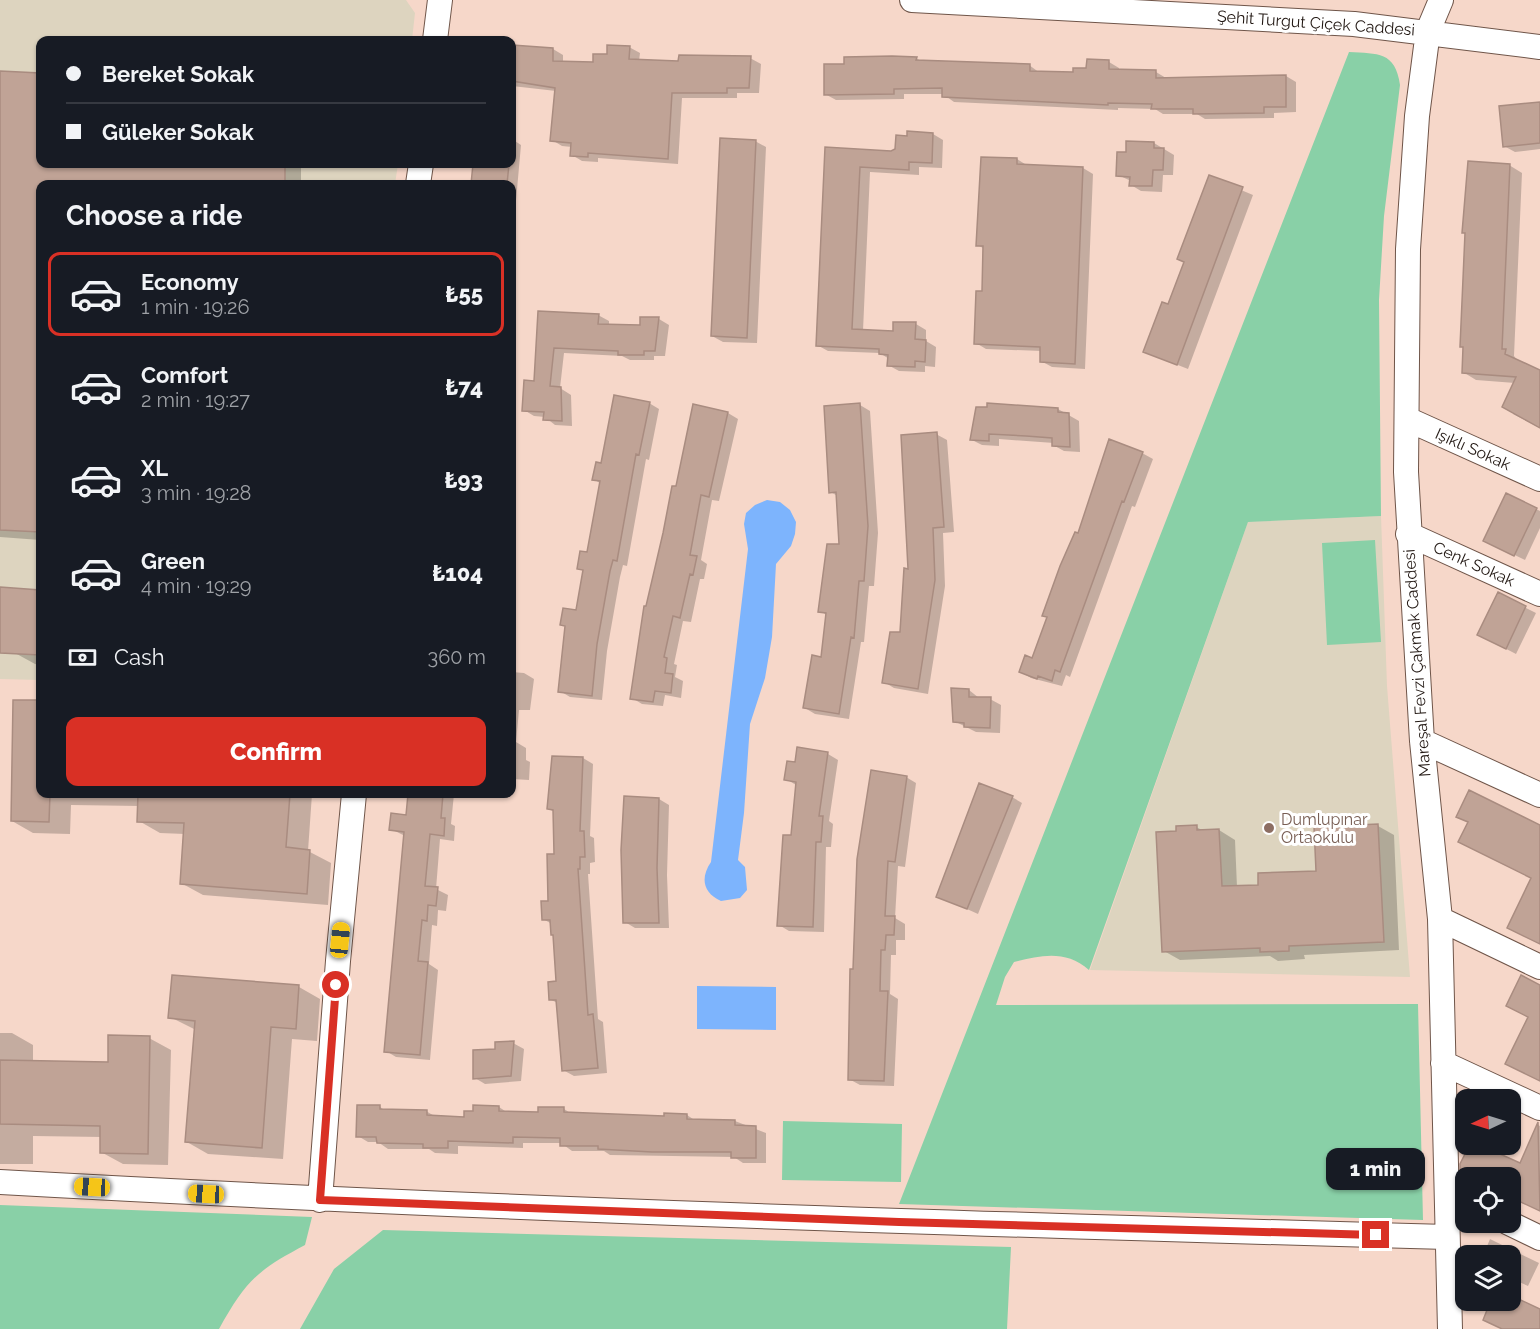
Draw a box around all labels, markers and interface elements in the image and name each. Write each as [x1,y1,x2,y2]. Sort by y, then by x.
street label: Şehit Turgut Çiçek Caddesi [1216,7,1416,39]
text: Bereket Sokak [102,61,254,87]
text: Güleker Sokak [102,119,254,145]
text: Choose a ride [66,200,242,231]
icon: car [69,267,123,321]
text: Economy [141,269,239,295]
text: ₺55 [445,281,483,307]
text: 1 min · 19:26 [141,295,250,319]
icon: car [69,360,123,414]
text: Comfort [141,362,228,388]
text: ₺74 [445,374,483,400]
text: 2 min · 19:27 [141,388,250,412]
street label: Işıklı Sokak [1432,424,1514,474]
icon: car [69,453,123,507]
text: XL [141,455,168,481]
text: ₺93 [444,467,483,493]
text: 3 min · 19:28 [141,481,251,505]
street label: Cenk Sokak [1430,538,1518,591]
icon: car [69,546,123,600]
text: Green [141,548,205,574]
street label: Mareşal Fevzi Çakmak Caddesi [1400,548,1434,778]
text: ₺104 [432,560,483,586]
text: 4 min · 19:29 [141,574,252,598]
icon: cash [66,641,99,674]
text: Cash [114,644,165,670]
text: 360 m [428,645,486,669]
button: Confirm [66,717,486,786]
place label: Dumlupınar Ortaokulu [1281,810,1368,847]
marker: Dumlupınar Ortaokulu [1262,821,1276,835]
car [329,921,351,959]
route start [322,971,349,998]
north arrow [1455,1089,1521,1155]
map controls [1455,1089,1521,1311]
callout: 1 min [1326,1148,1426,1190]
text: 1 min [1350,1157,1401,1181]
button: locate [1455,1167,1521,1233]
car [74,1177,110,1197]
car [188,1184,224,1204]
route end [1362,1221,1389,1248]
button: layers [1455,1245,1521,1311]

